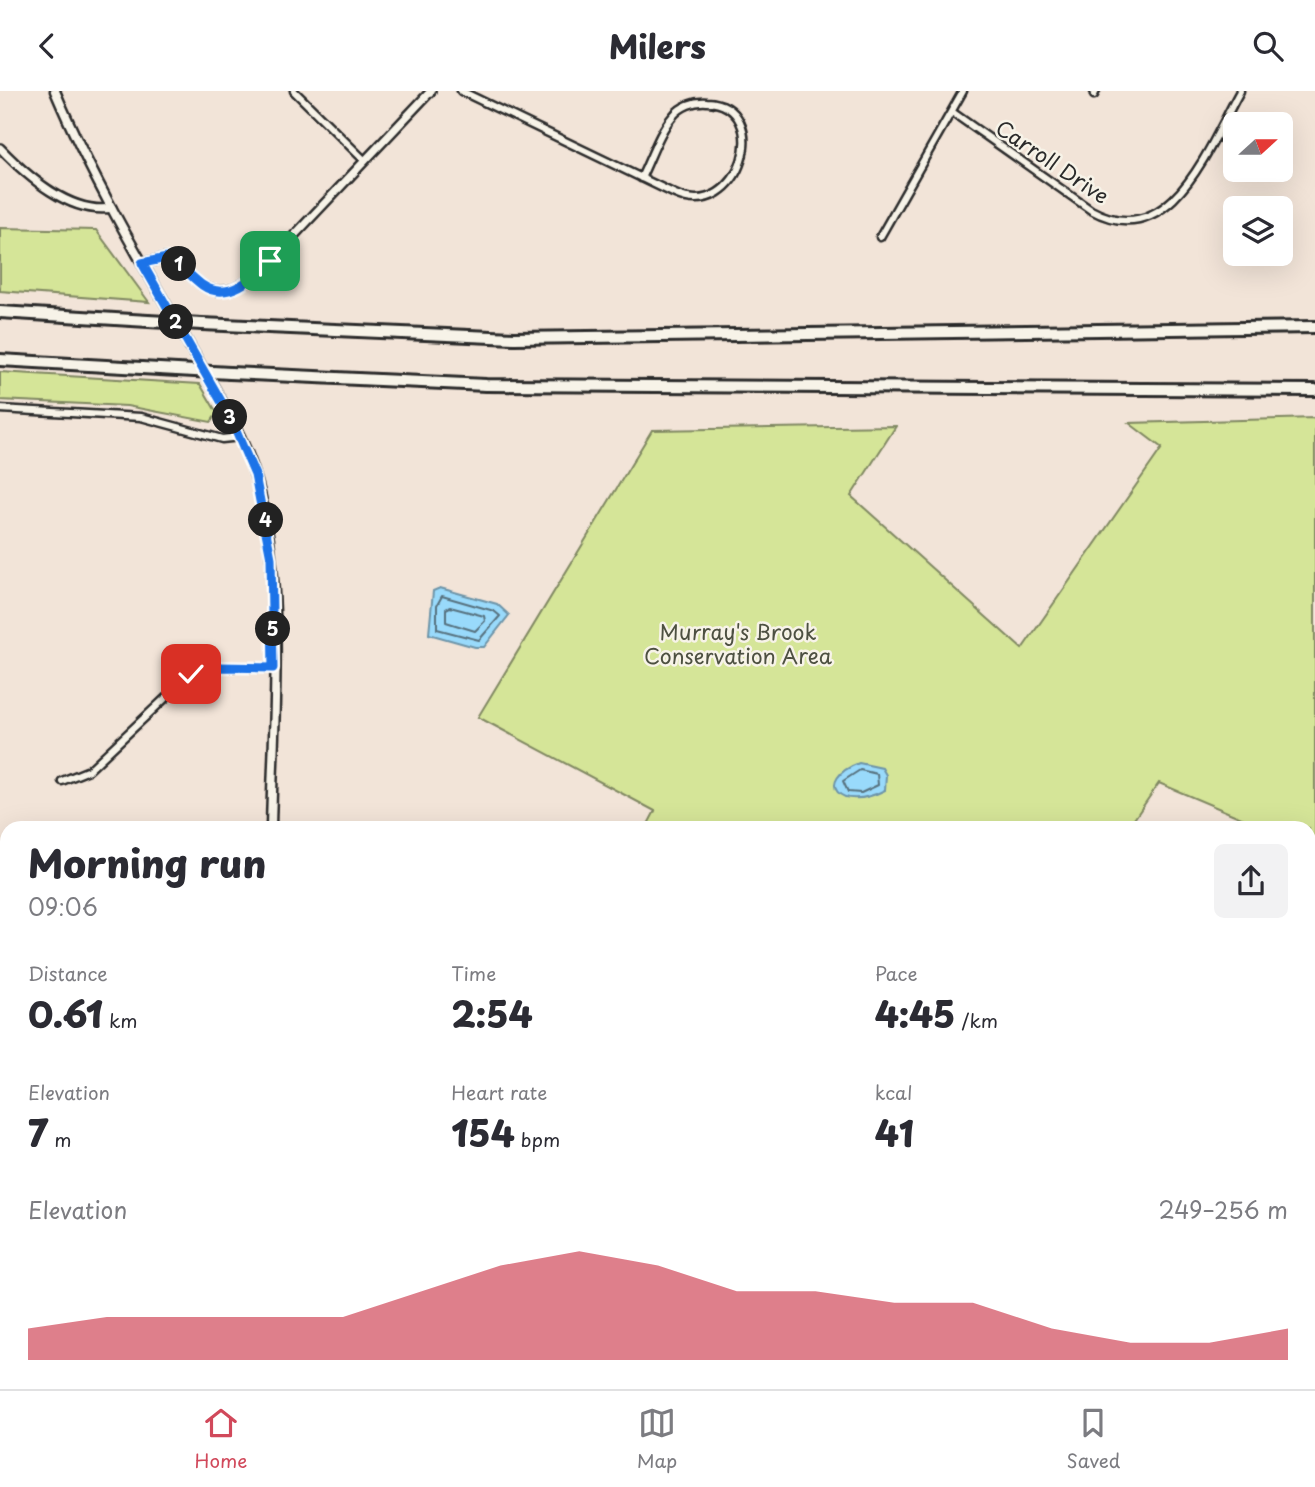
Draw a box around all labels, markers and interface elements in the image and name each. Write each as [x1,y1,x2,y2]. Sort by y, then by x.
text: Milers [609,22,706,70]
icon: back [28,27,66,65]
icon: search [1249,27,1287,65]
street label: Carroll Drive [990,111,1116,211]
north arrow [1223,112,1293,182]
map controls [1223,112,1293,266]
button: layers [1223,196,1293,266]
pin [240,231,300,291]
icon: arrive [251,242,289,280]
pin: 1 [162,247,196,281]
text: 1 [174,249,183,277]
pin: 2 [158,305,194,339]
text: 2 [169,307,182,335]
pin: 3 [212,399,247,435]
text: 3 [223,402,236,430]
pin: 4 [248,503,284,537]
text: 4 [259,505,272,533]
pin: 5 [256,611,290,647]
text: 5 [266,614,279,642]
park label: Murray's Brook Conservation Area [644,615,833,671]
pin [161,644,221,704]
icon: check [172,655,210,693]
text: Morning run [28,834,266,891]
button: share [1214,844,1288,918]
text: 09:06 [28,889,98,924]
text: Distance [28,959,108,987]
text: Time [451,959,496,987]
text: Pace [875,959,918,987]
text: 0.61 [28,987,103,1040]
text: 2:54 [451,987,533,1040]
text: 4:45 [875,987,955,1040]
text: km [103,1006,138,1034]
text: /km [955,1006,998,1034]
text: Elevation [28,1078,110,1106]
text: Heart rate [451,1078,547,1106]
text: kcal [875,1078,913,1106]
text: 7 [28,1106,48,1159]
text: 154 [451,1106,515,1159]
text: 41 [875,1106,914,1159]
text: m [48,1125,72,1153]
text: bpm [515,1125,560,1153]
text: Elevation [28,1192,127,1227]
text: 249–256 m [1159,1192,1288,1227]
tab: Home [195,1404,247,1474]
tab: Map [637,1404,677,1474]
tab: Saved [1066,1404,1120,1474]

